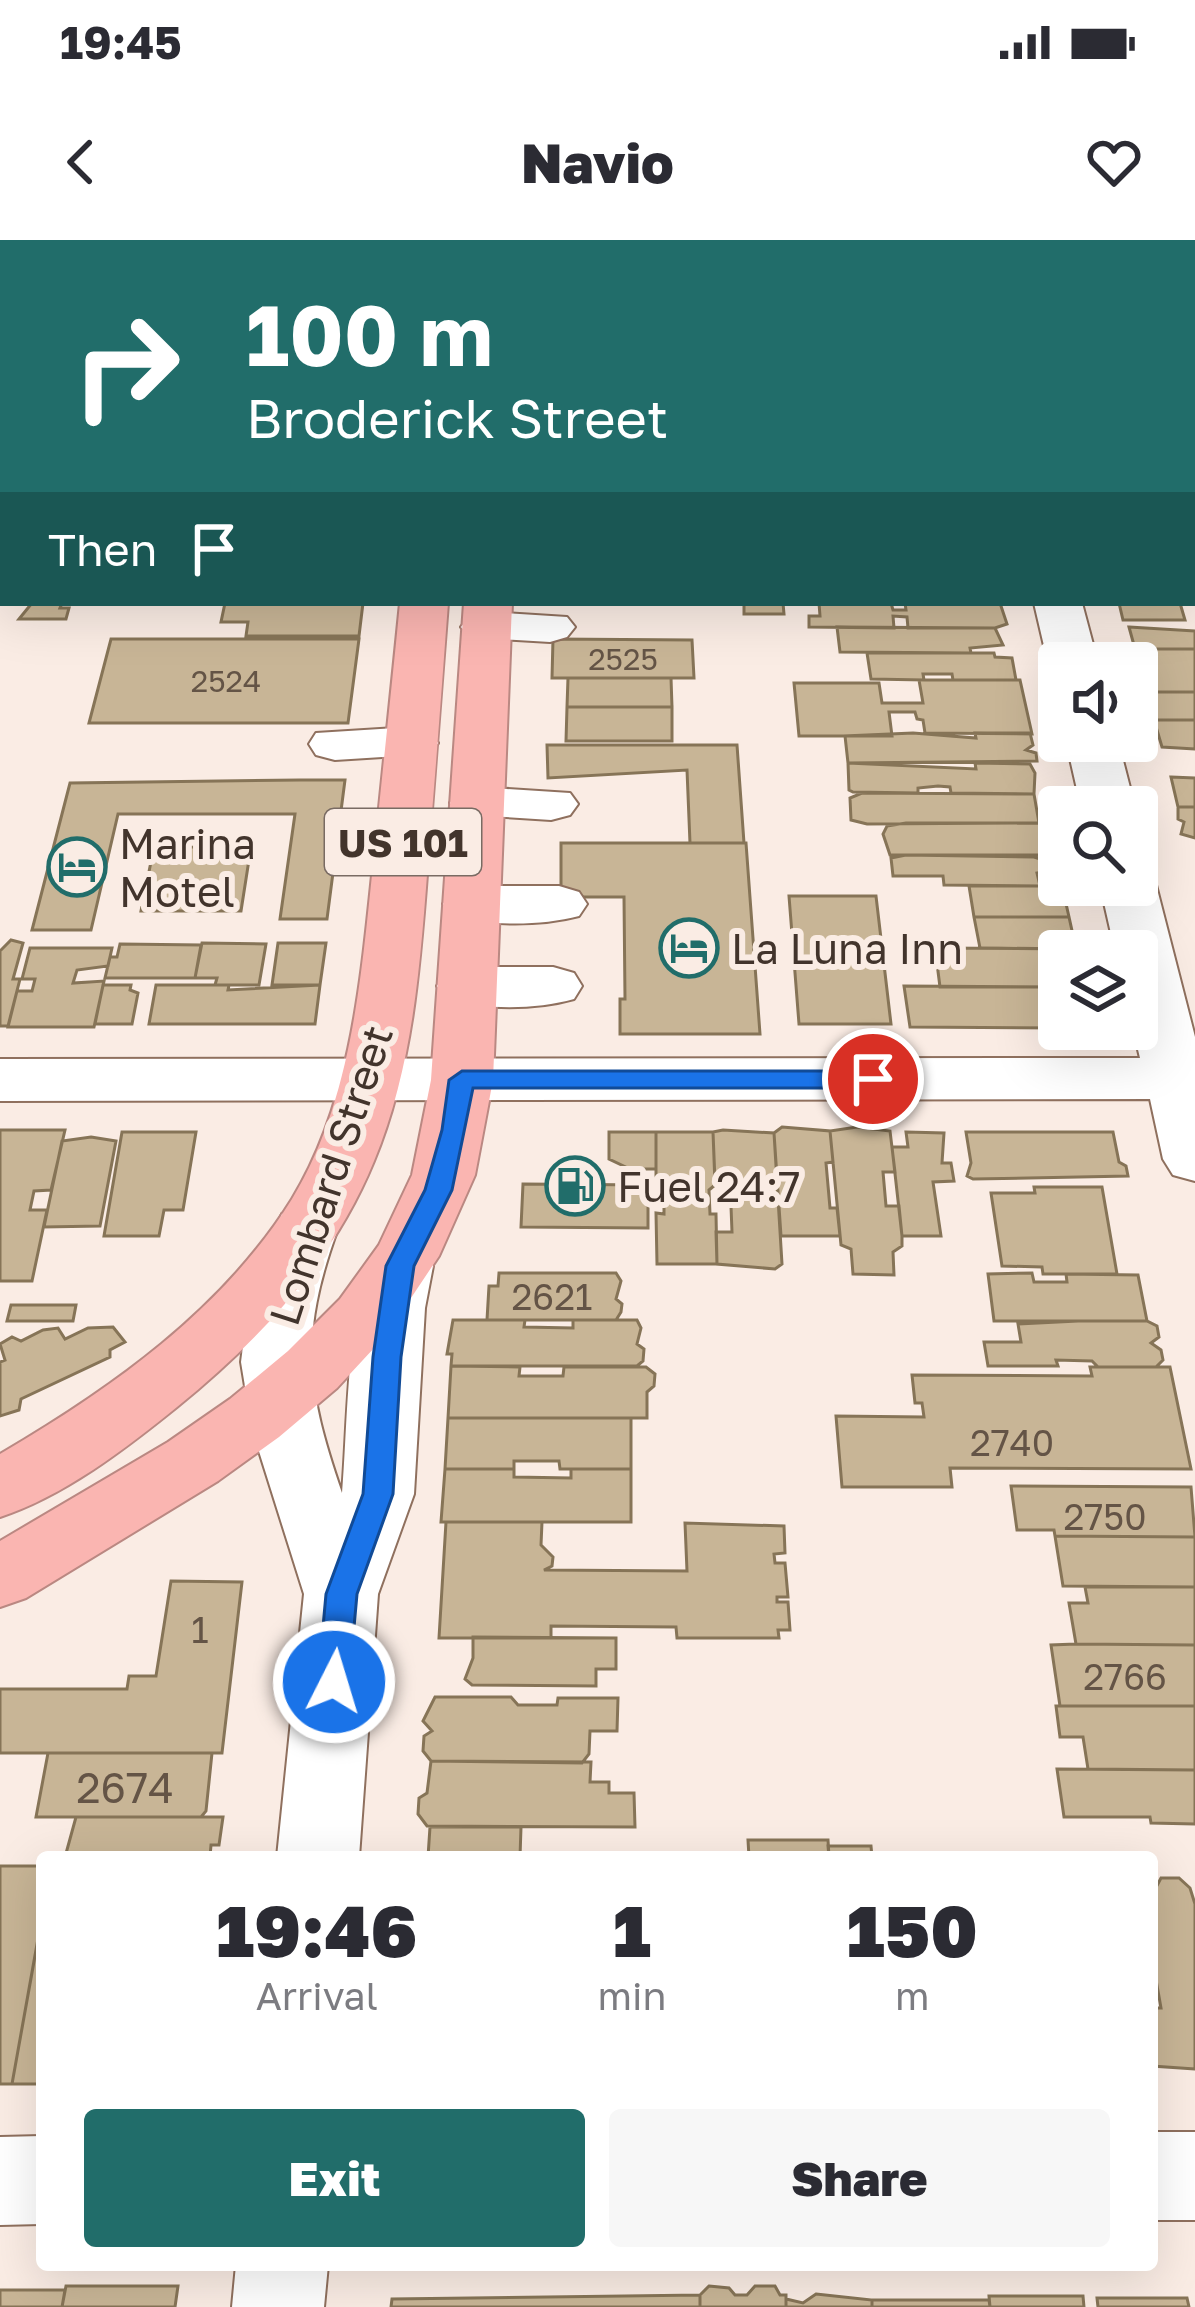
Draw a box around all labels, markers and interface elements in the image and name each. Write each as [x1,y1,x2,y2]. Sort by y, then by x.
text: 19:45 [60,15,182,69]
icon: back [48,129,114,195]
icon: heart [1081,129,1147,195]
text: Navio [521,130,674,195]
text: 100 m [246,284,493,384]
icon: right [48,288,204,444]
text: Broderick Street [246,385,668,450]
icon: arrive [181,516,247,582]
text: Then [48,522,157,576]
house number: 2525 [588,641,658,677]
map controls [1038,642,1158,1050]
button: sound [1038,642,1158,762]
house number: 2524 [191,663,261,699]
button: search [1038,786,1158,906]
road number: US 101 [325,809,481,875]
place label: Marina Motel [119,818,256,916]
hotel icon: Marina Motel [46,836,108,898]
hotel icon: La Luna Inn [658,917,720,979]
place label: La Luna Inn [731,923,963,973]
button: layers [1038,930,1158,1050]
street label: Lombard Street [258,1019,402,1331]
pin [822,1028,924,1130]
icon: arrive [840,1046,906,1112]
fuel station icon: Fuel 24:7 [544,1155,606,1217]
place label: Fuel 24:7 [617,1161,801,1211]
house number: 2621 [511,1275,593,1318]
house number: 2740 [970,1421,1054,1464]
house number: 2750 [1063,1495,1147,1538]
house number: 1 [191,1608,209,1651]
position arrow [271,1619,397,1745]
house number: 2766 [1083,1655,1167,1698]
house number: 2674 [76,1762,174,1812]
text: 19:46 [216,1886,417,1973]
text: 1 [613,1886,651,1973]
text: 150 [847,1886,978,1973]
text: Arrival [256,1972,378,2019]
text: min [598,1972,667,2019]
text: m [895,1972,930,2019]
button: Exit [84,2109,585,2247]
button: Share [609,2109,1110,2247]

